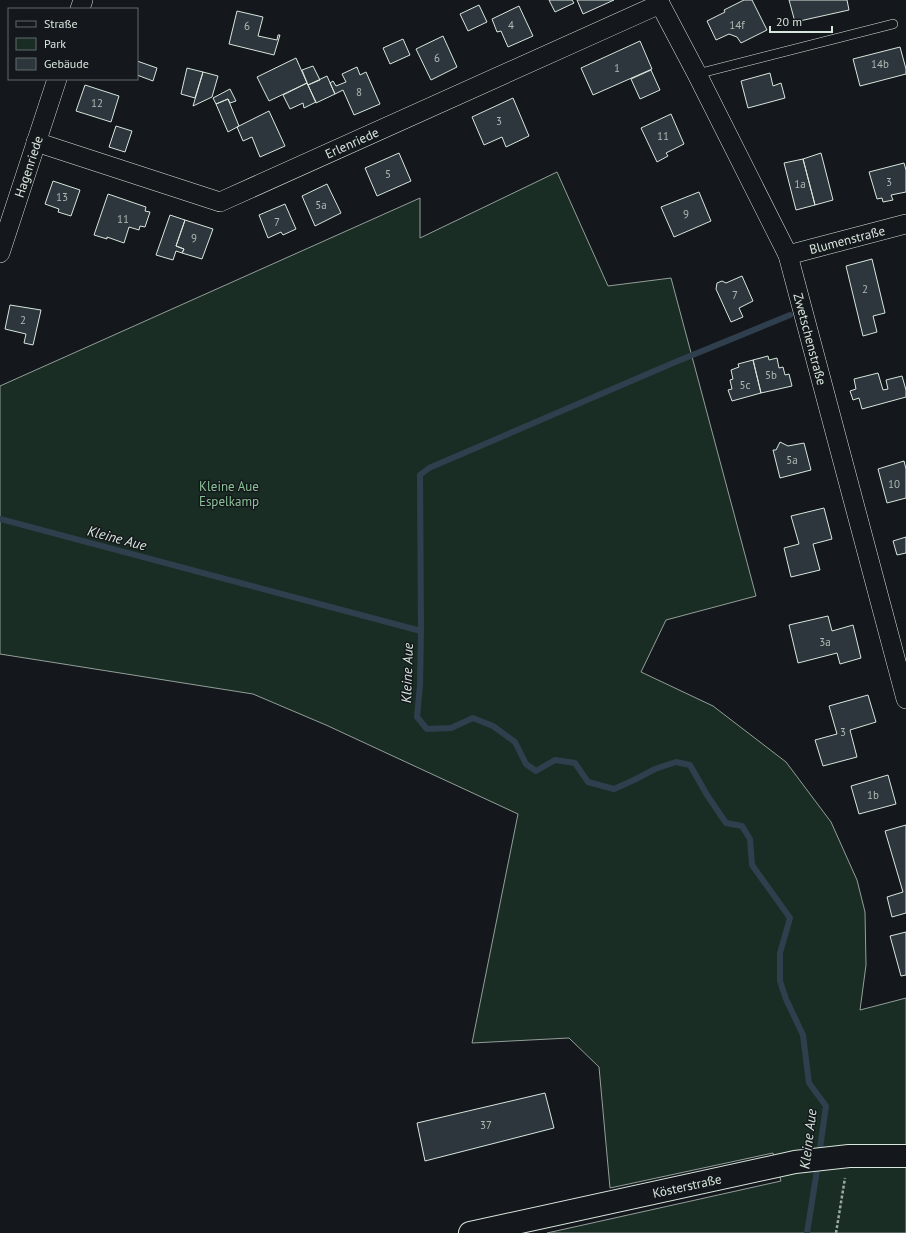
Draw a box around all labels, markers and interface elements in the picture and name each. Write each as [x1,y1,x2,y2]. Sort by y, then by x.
legend [8,8,138,80]
scale bar [770,8,832,34]
text: 20 m [776,14,802,29]
text: Straße [44,16,78,31]
house number: 4 [508,18,514,32]
house number: 14f [729,18,745,32]
house number: 6 [244,19,250,33]
text: Park [44,36,66,51]
house number: 6 [434,51,440,65]
text: Gebäude [44,56,89,71]
house number: 14b [871,57,889,71]
house number: 1 [614,61,620,75]
house number: 8 [356,85,362,99]
house number: 12 [91,96,103,110]
house number: 3 [496,114,502,128]
street label: Erlenriede [322,123,381,162]
house number: 11 [657,129,669,143]
street label: Hagenriede [10,133,46,200]
house number: 5 [385,167,391,181]
house number: 3 [886,175,892,189]
house number: 1a [794,177,806,191]
house number: 13 [56,190,68,204]
house number: 5a [315,198,327,212]
house number: 9 [683,207,689,221]
house number: 11 [117,212,129,226]
house number: 7 [274,215,280,229]
street label: Blumenstraße [807,221,887,258]
house number: 9 [191,231,197,245]
house number: 2 [862,282,868,296]
house number: 7 [732,288,738,302]
street label: Zwetschenstraße [790,291,831,387]
house number: 2 [20,313,26,327]
house number: 5b [765,368,777,382]
house number: 5c [740,378,751,392]
house number: 5a [786,453,798,467]
house number: 10 [888,477,900,491]
park label: Kleine Aue Espelkamp [199,478,259,510]
water label: Kleine Aue [85,521,149,555]
house number: 3a [819,635,831,649]
water label: Kleine Aue [397,642,417,704]
house number: 3 [840,725,846,739]
house number: 1b [867,788,879,802]
water label: Kleine Aue [795,1107,821,1170]
house number: 37 [480,1118,492,1132]
street label: Kösterstraße [651,1170,723,1201]

